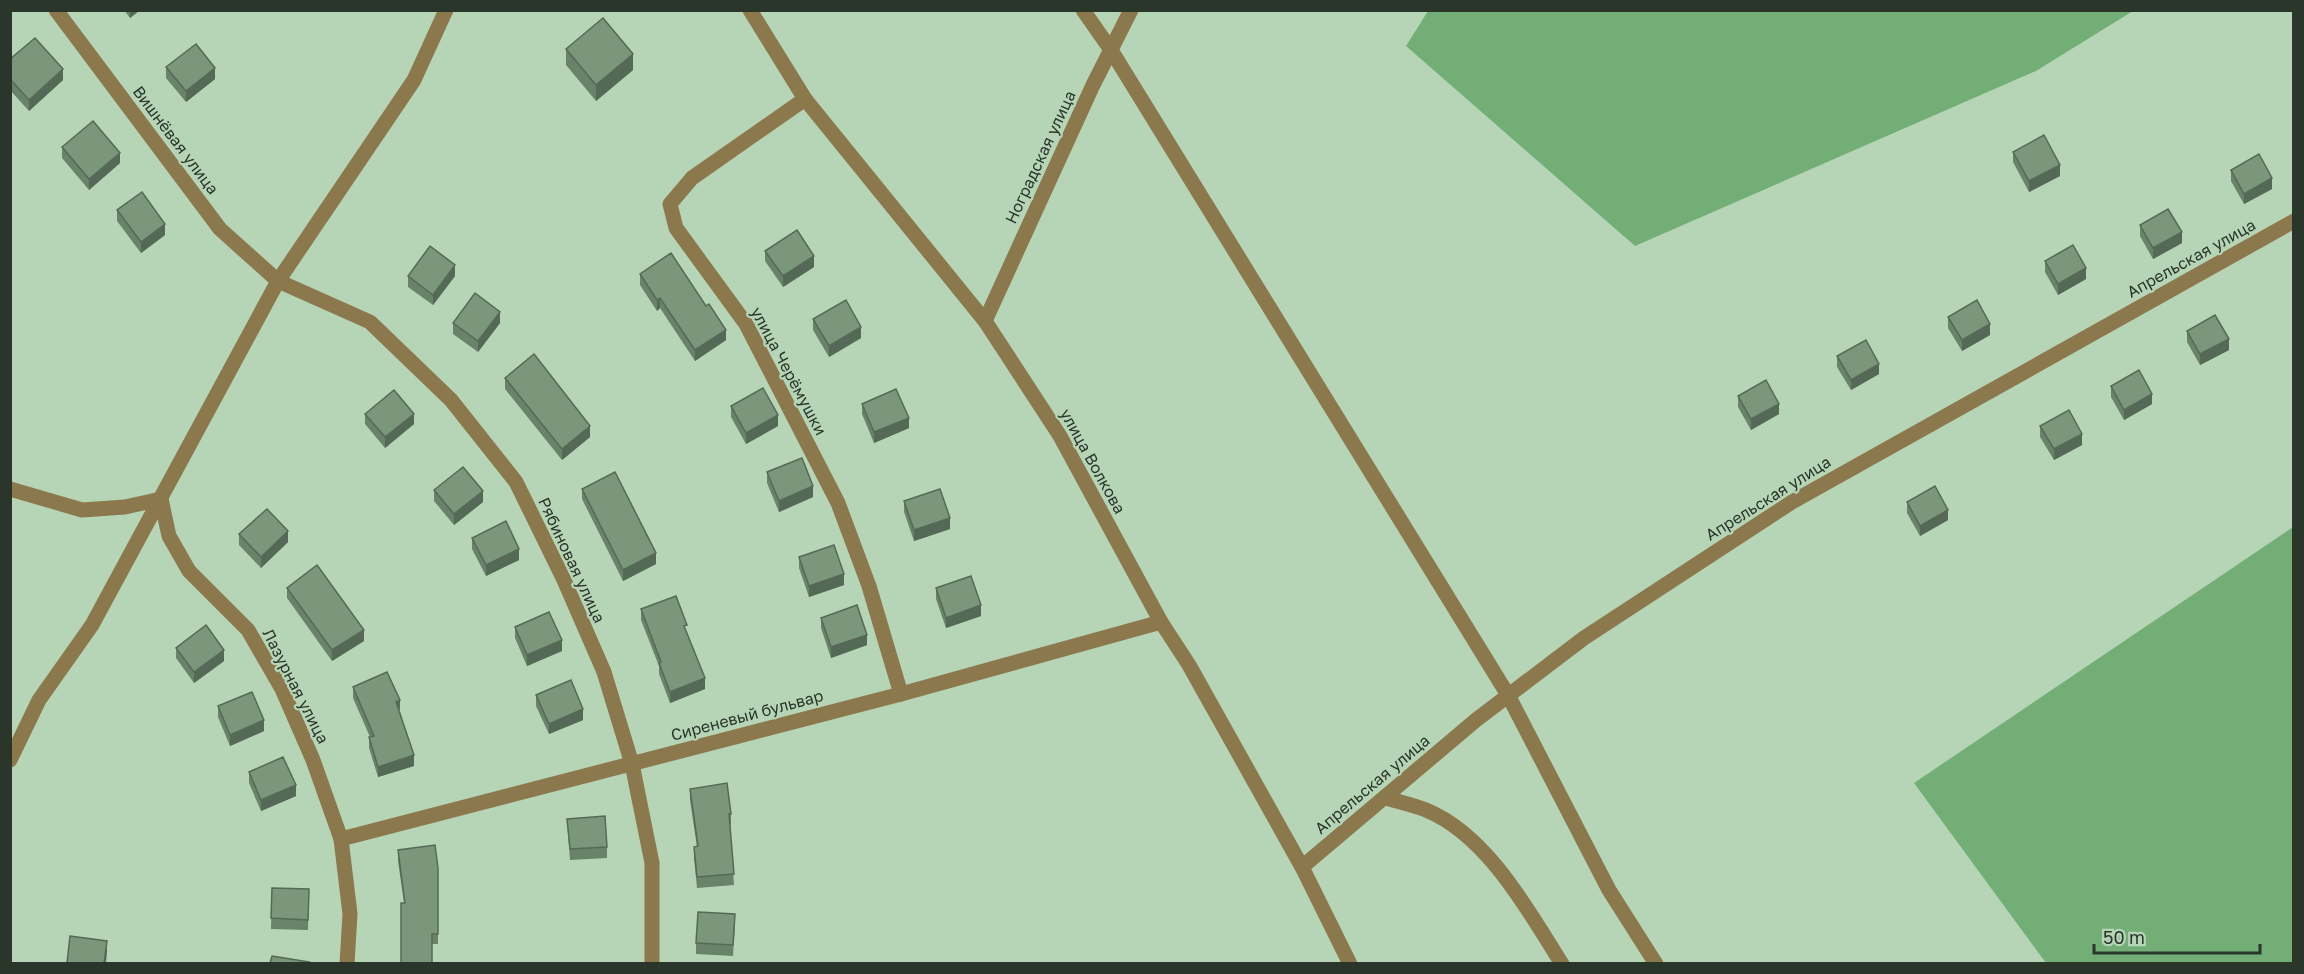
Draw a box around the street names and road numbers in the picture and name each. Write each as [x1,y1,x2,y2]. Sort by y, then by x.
street label: Вишнёвая улица [129,82,223,198]
street label: Ноградская улица [1000,87,1080,227]
street label: Апрельская улица [2123,214,2259,302]
street label: улица Черёмушки [747,303,831,439]
street label: улица Волкова [1056,405,1130,517]
street label: Апрельская улица [1702,451,1834,545]
street label: Рябиновая улица [534,494,610,626]
street label: Лазурная улица [258,625,334,747]
street label: Сиреневый бульвар [669,685,825,745]
street label: Апрельская улица [1310,730,1434,838]

